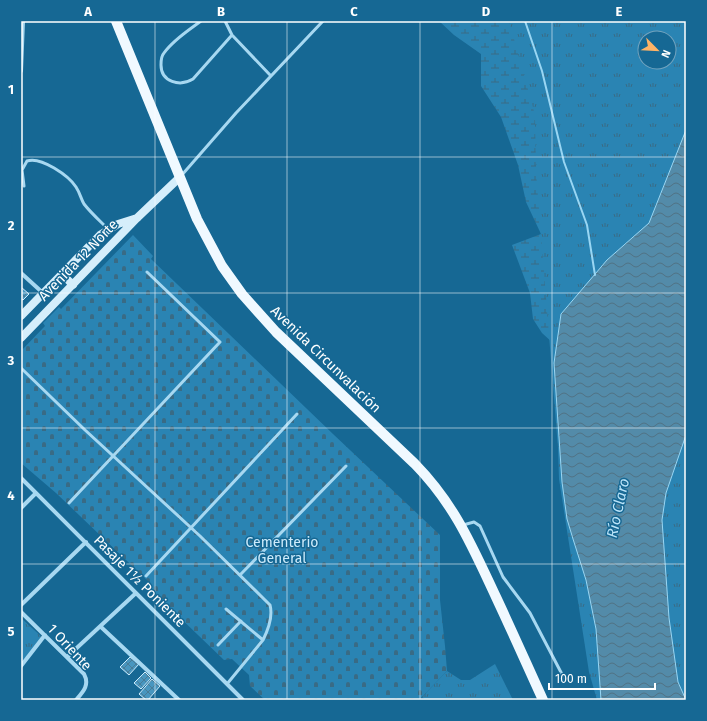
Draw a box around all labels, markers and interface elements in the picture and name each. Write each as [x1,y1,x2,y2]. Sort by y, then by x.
text: A [83,4,92,19]
text: B [217,4,225,19]
text: C [350,4,358,19]
text: D [482,4,491,19]
text: E [616,4,623,19]
north arrow [637,30,677,70]
text: N [658,48,673,60]
text: 1 [8,82,14,97]
street label: Avenida 12 Norte [35,216,122,305]
text: 2 [8,218,15,233]
street label: Avenida Circunvalación [267,302,384,416]
text: 3 [7,353,15,368]
water label: Río Claro [603,476,633,540]
text: 4 [7,488,15,503]
street label: Pasaje 1½ Poniente [90,532,189,631]
park label: Cementerio General [245,534,319,567]
street label: 1 Oriente [44,621,95,674]
text: 5 [8,624,15,639]
scale bar [549,665,655,691]
text: 100 m [555,672,587,686]

